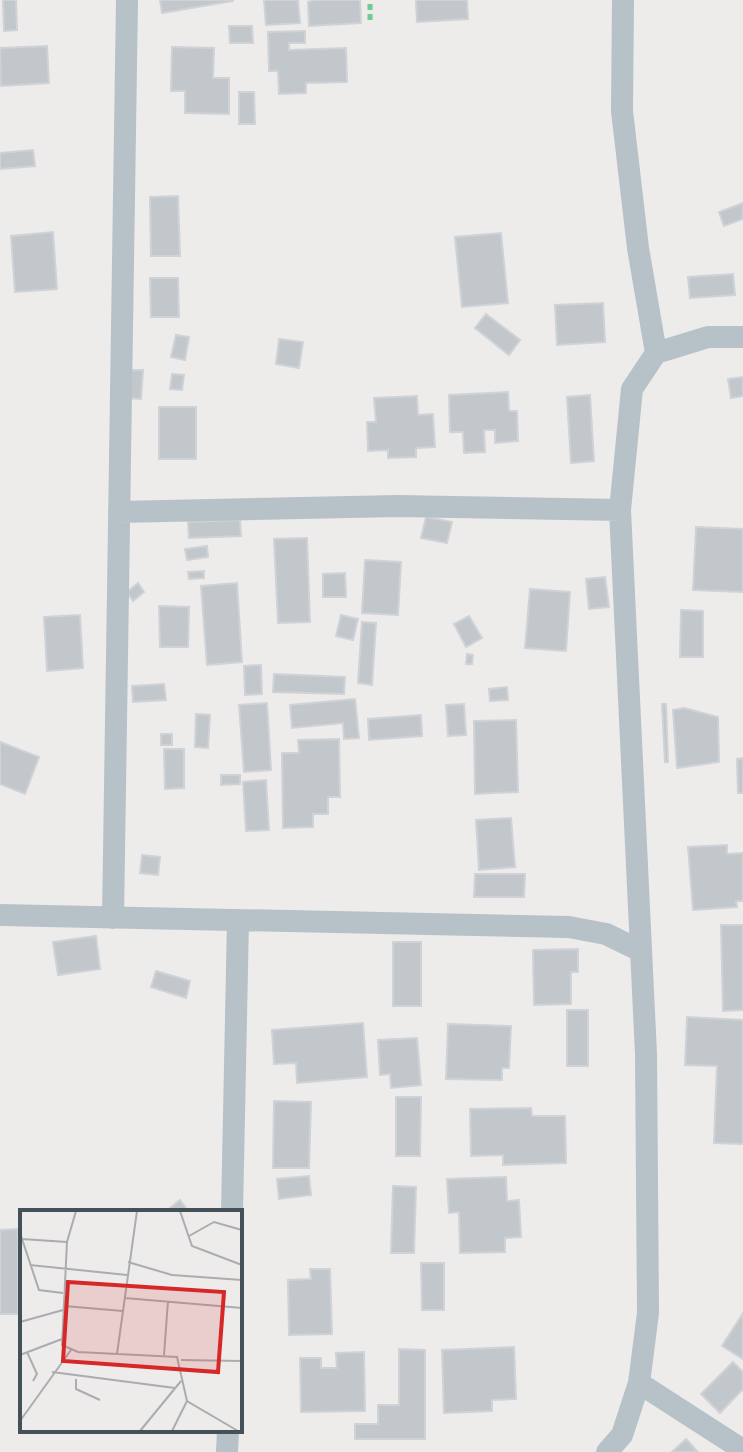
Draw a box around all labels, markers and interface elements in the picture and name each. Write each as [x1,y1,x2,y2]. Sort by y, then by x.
inset map [20,1210,242,1432]

